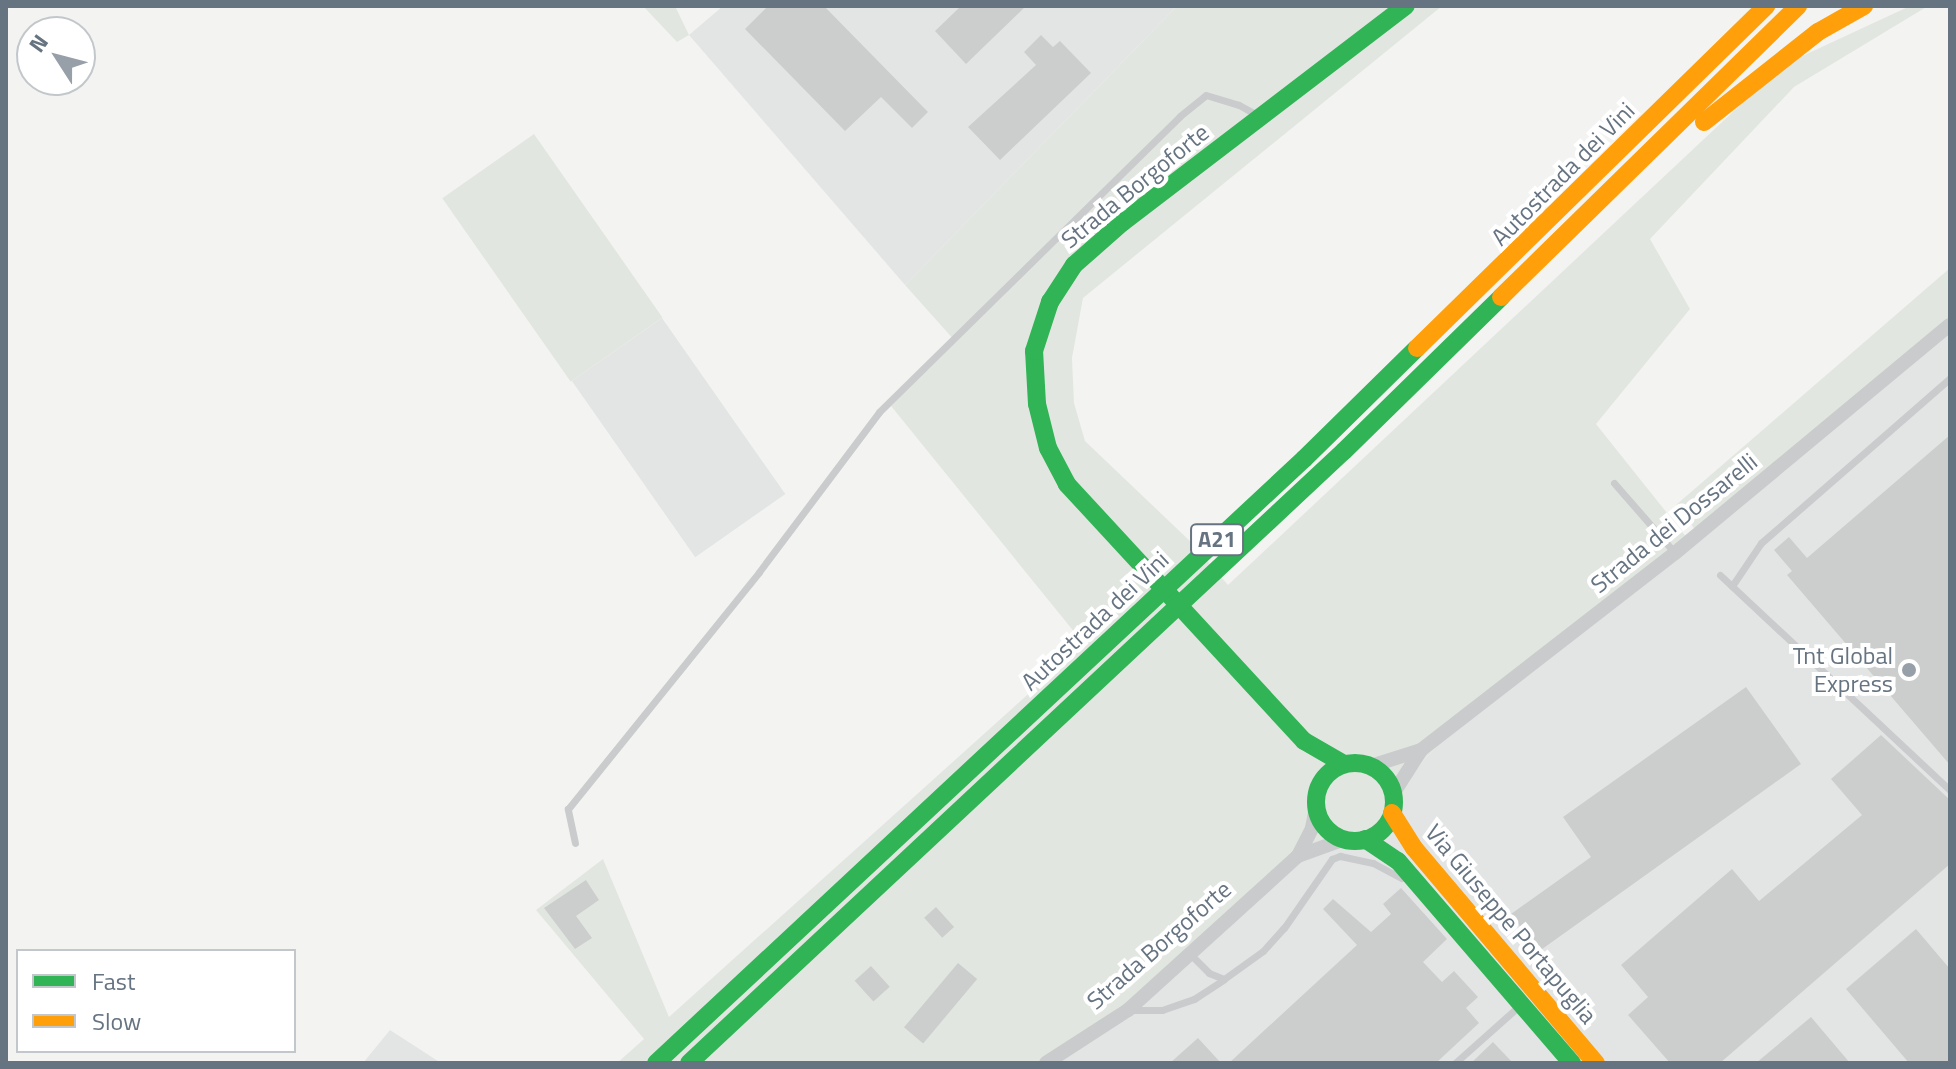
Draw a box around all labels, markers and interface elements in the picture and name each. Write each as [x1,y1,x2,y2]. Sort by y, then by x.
north arrow [16,16,96,96]
text: N [20,27,56,59]
street label: Autostrada dei Vini [1485,96,1641,252]
street label: Strada Borgoforte [1055,118,1215,254]
street label: Strada dei Dossarelli [1585,447,1763,599]
road number: A21 [1189,522,1245,558]
street label: Autostrada dei Vini [1015,545,1175,697]
place label: Tnt Global Express [1793,642,1893,698]
marker: Tnt Global Express [1900,661,1918,679]
street label: Via Giuseppe Portapuglia [1419,818,1603,1030]
street label: Strada Borgoforte [1081,875,1237,1015]
legend [16,949,296,1053]
text: Fast [92,963,135,999]
text: Slow [92,1003,141,1039]

